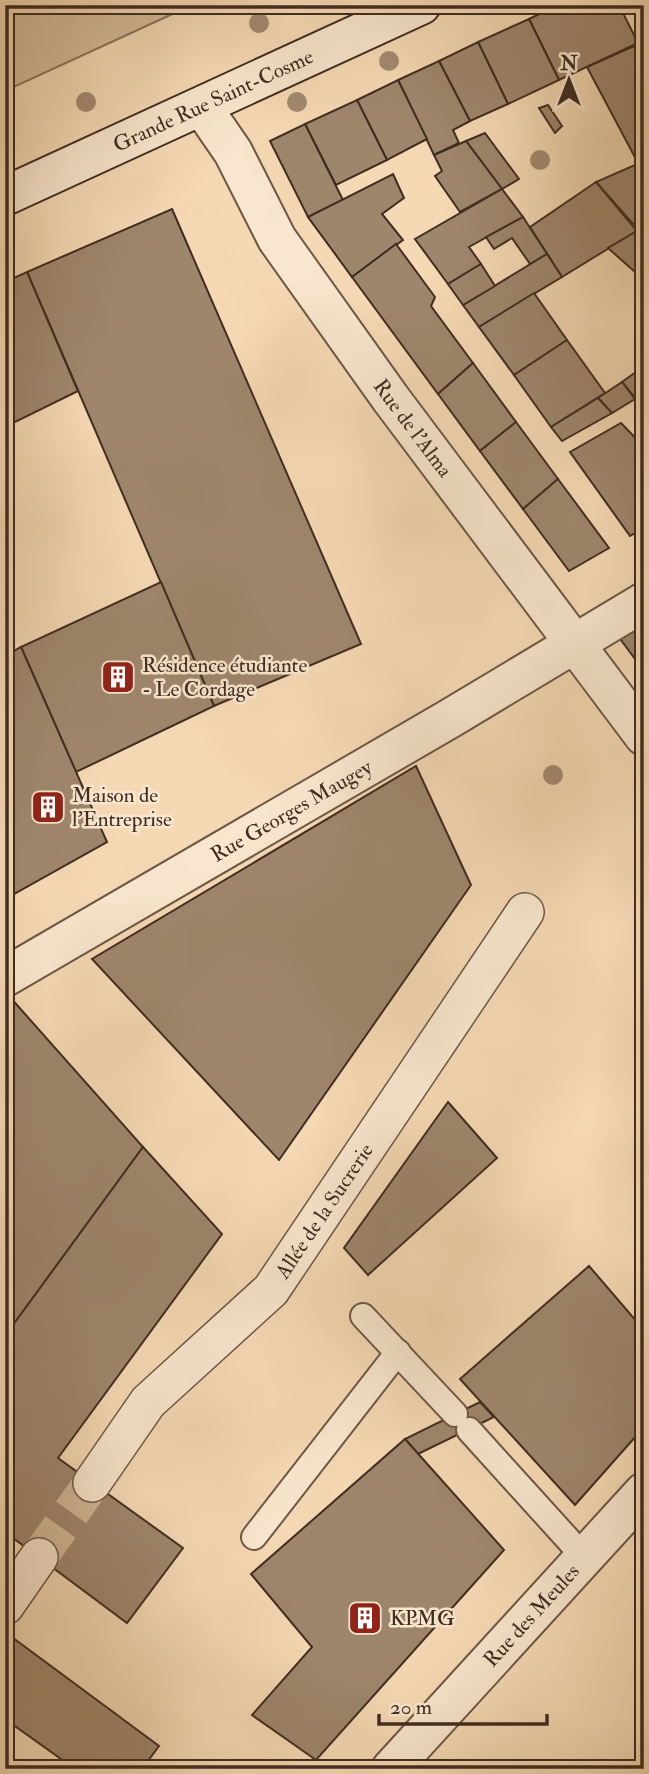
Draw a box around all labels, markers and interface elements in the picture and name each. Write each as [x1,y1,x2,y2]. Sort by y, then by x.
street label: Grande Rue Saint-Cosme [109,43,318,159]
north arrow [534,46,604,116]
text: N [559,52,578,76]
street label: Rue de l'Alma [367,374,458,483]
place label: Résidence étudiante - Le Cordage [142,652,307,703]
building icon: Résidence étudiante - Le Cordage [99,658,137,696]
street label: Rue Georges Maugey [206,753,378,869]
place label: Maison de l'Entreprise [72,782,172,833]
building icon: Maison de l'Entreprise [29,788,67,826]
street label: Allée de la Sucrerie [269,1138,380,1285]
street label: Rue des Meules [478,1558,586,1673]
building icon: KPMG [346,1599,384,1637]
place label: KPMG [390,1605,455,1632]
scale bar [379,1683,548,1727]
text: 20 m [390,1694,432,1721]

